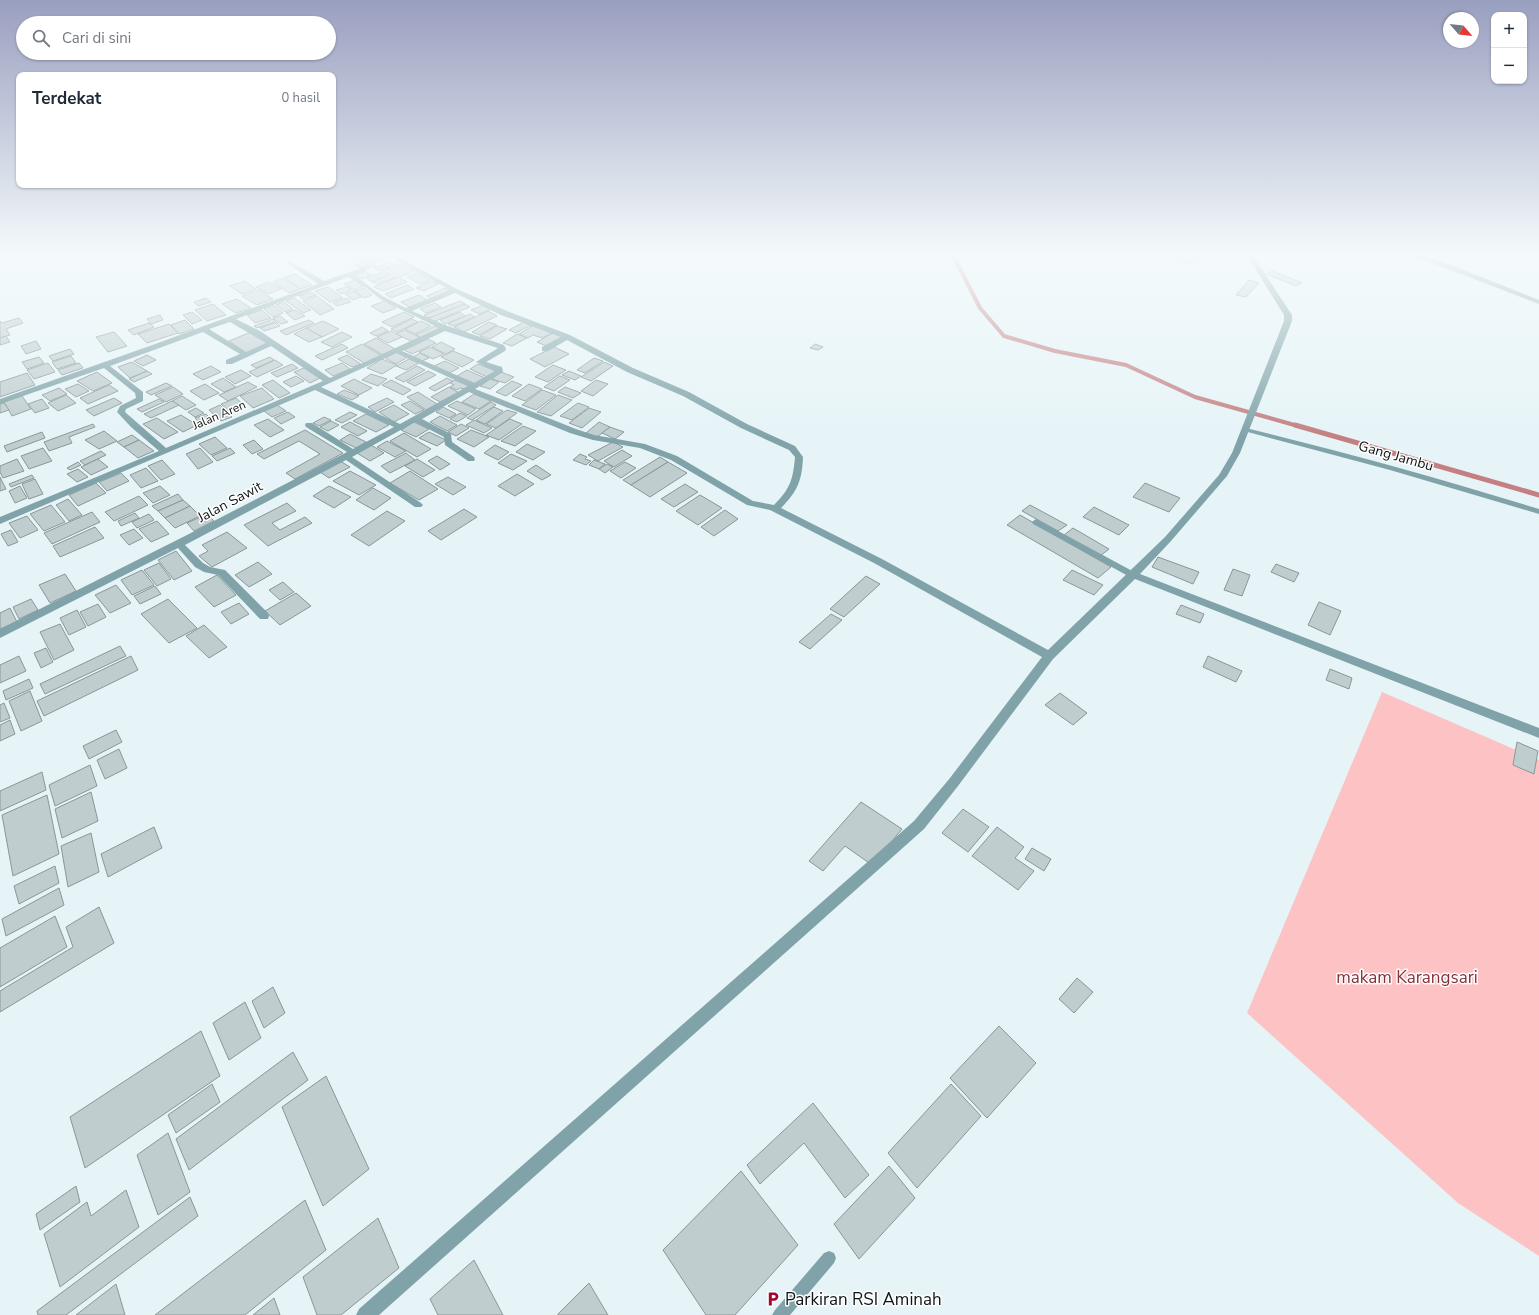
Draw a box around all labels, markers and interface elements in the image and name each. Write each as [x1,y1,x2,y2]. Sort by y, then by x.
north arrow [1443,12,1479,48]
map controls [1491,12,1527,84]
button: + [1491,12,1527,48]
search box [16,16,336,60]
icon: search [30,27,52,49]
text: Cari di sini [62,28,131,48]
button: − [1491,48,1527,84]
text: Terdekat [32,87,101,110]
text: 0 hasil [281,89,320,107]
street label: Jalan Aren [189,397,248,434]
street label: Gang Jambu [1356,436,1436,476]
street label: Jalan Sawit [193,477,266,528]
park label: makam Karangsari [1336,966,1478,989]
place label: Parkiran RSI Aminah [785,1288,942,1311]
parking icon: Parkiran RSI Aminah [764,1290,782,1308]

